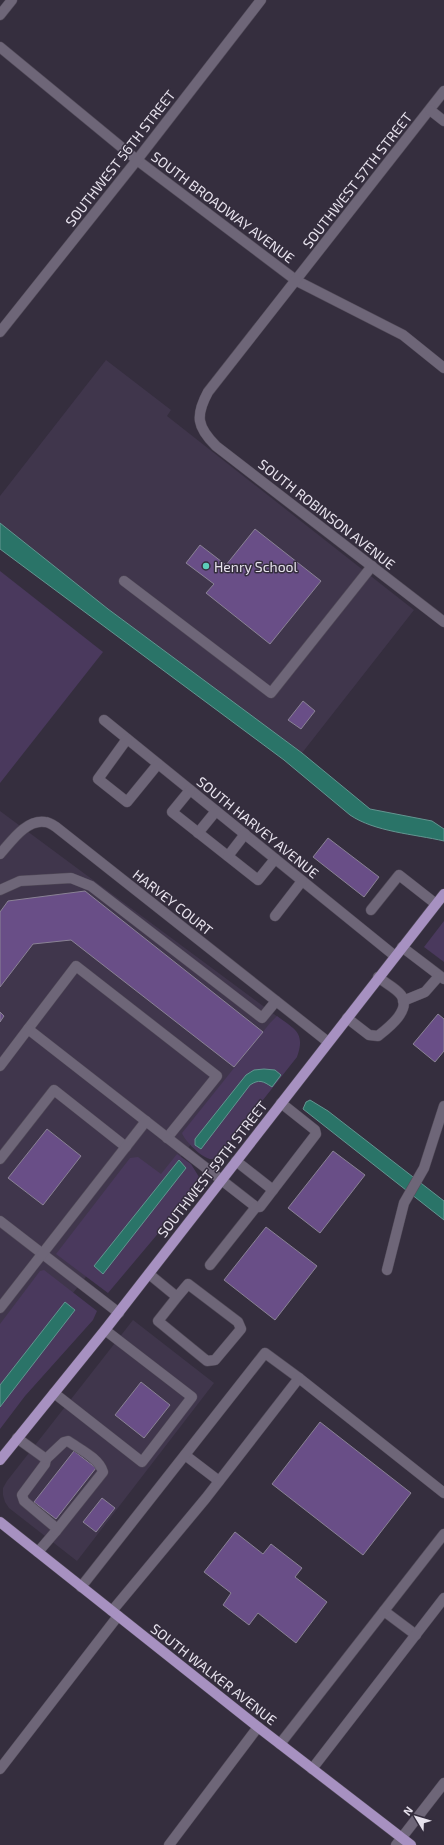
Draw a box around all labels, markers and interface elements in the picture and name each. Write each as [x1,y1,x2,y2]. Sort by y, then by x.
street label: SOUTHWEST 56TH STREET [61,86,179,230]
street label: SOUTHWEST 57TH STREET [299,109,415,251]
street label: SOUTH BROADWAY AVENUE [148,148,298,266]
street label: SOUTH ROBINSON AVENUE [255,455,399,573]
place label: Henry School [214,558,299,575]
marker: Henry School [201,561,211,571]
street label: SOUTH HARVEY AVENUE [194,773,323,882]
street label: HARVEY COURT [130,865,216,939]
street label: SOUTHWEST 59TH STREET [153,1097,271,1241]
street label: SOUTH WALKER AVENUE [148,1620,280,1728]
north arrow [396,1797,436,1837]
text: N [400,1803,415,1818]

